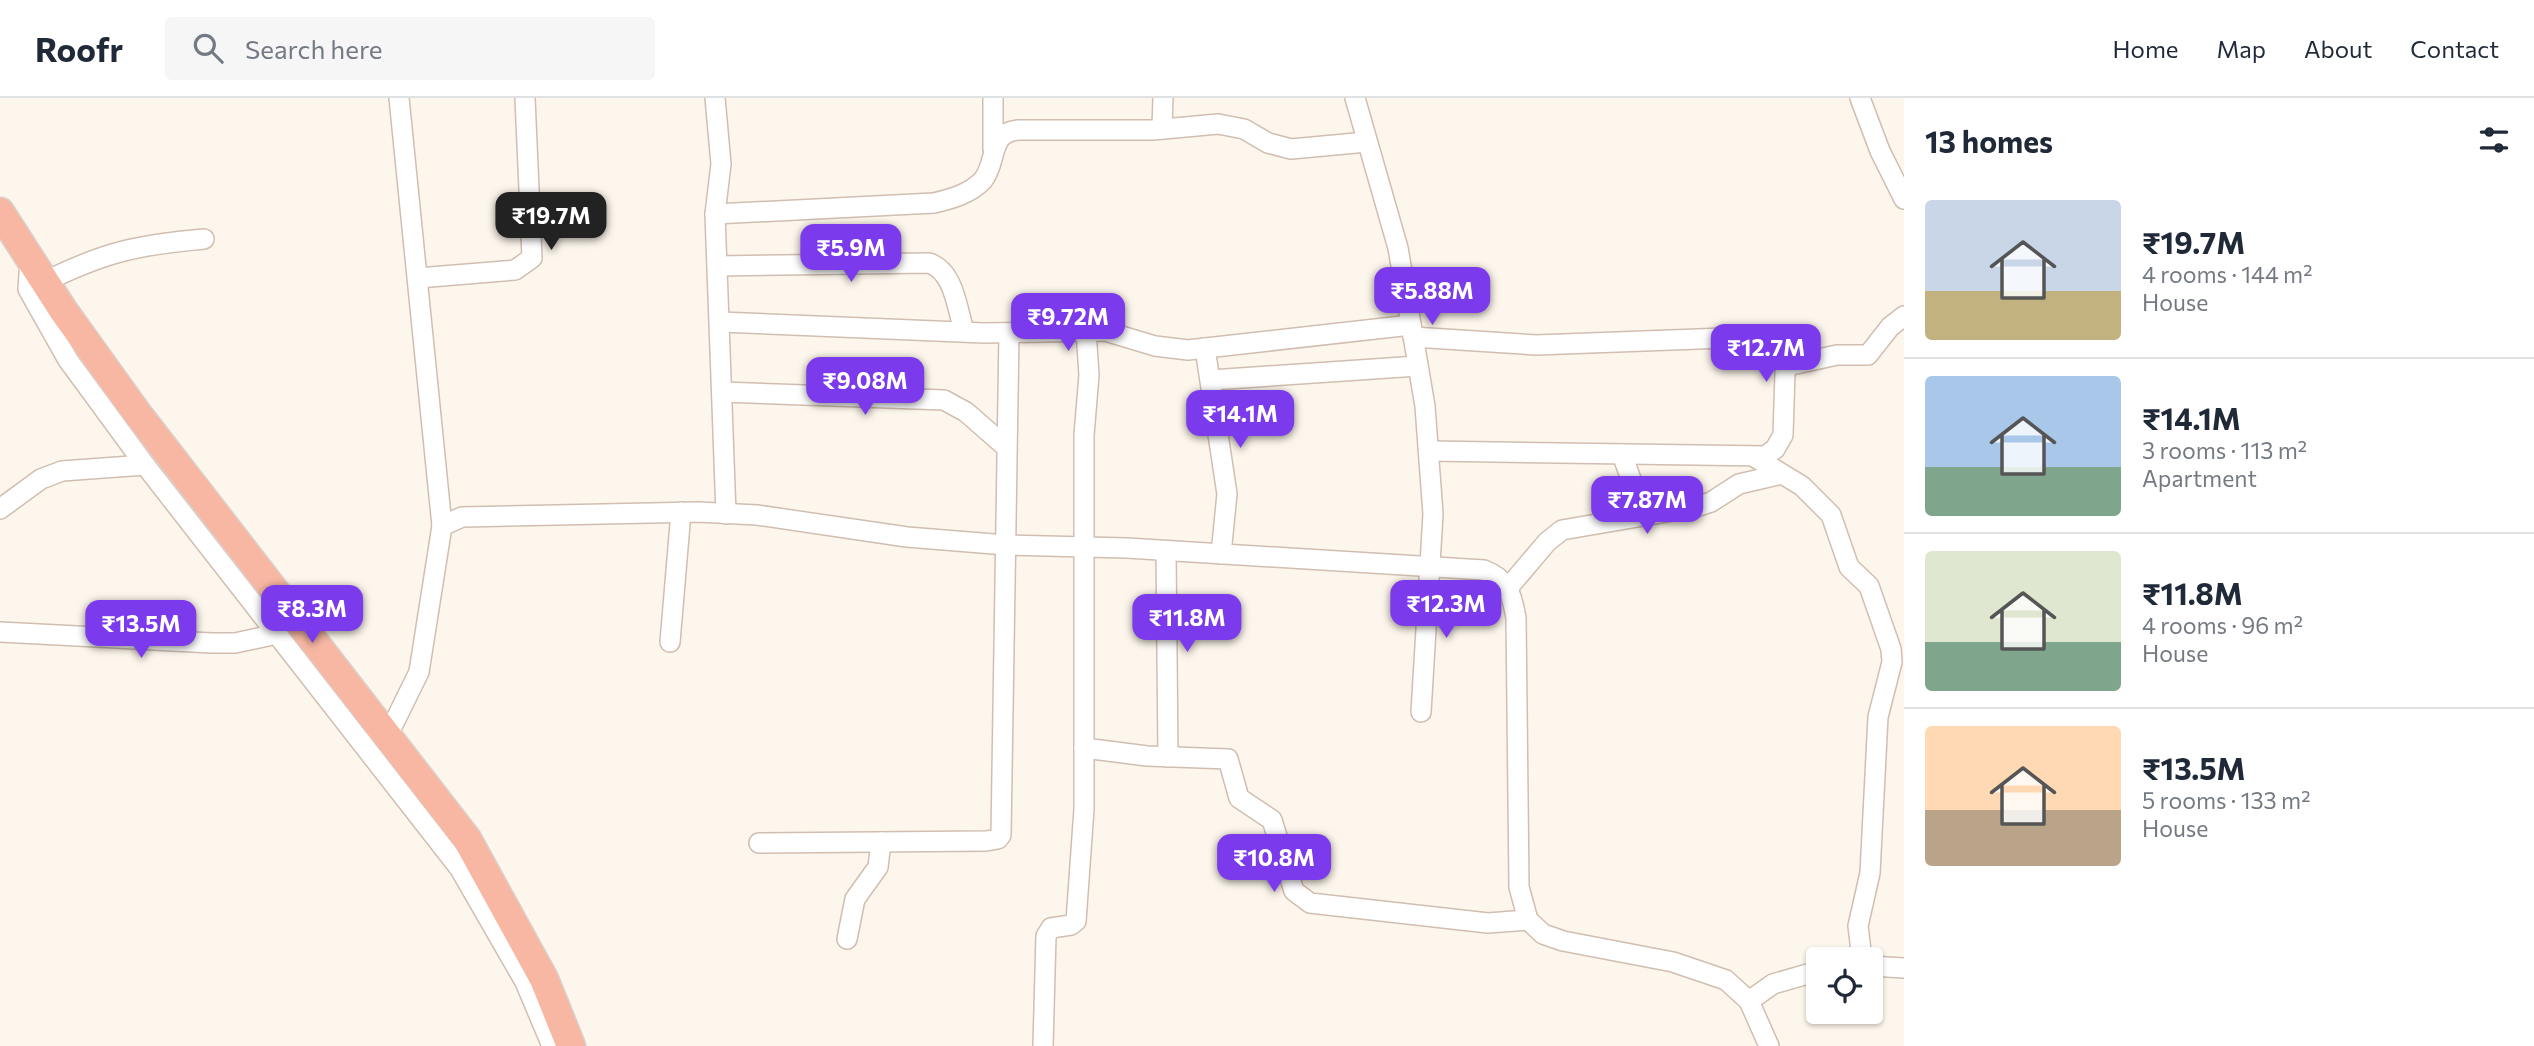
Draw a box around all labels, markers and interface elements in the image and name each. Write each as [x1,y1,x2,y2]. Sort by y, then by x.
search box [165,17,655,80]
text: Roofr [35,28,123,69]
icon: search [189,29,227,67]
text: Search here [245,33,383,64]
text: Home [2113,34,2179,63]
text: Map [2217,34,2266,63]
text: About [2304,34,2372,63]
text: Contact [2410,34,2499,63]
icon: filters [2475,121,2513,159]
text: 13 homes [1925,122,2053,159]
pin: ₹19.7M [494,192,608,252]
text: ₹19.7M [511,201,591,229]
text: ₹19.7M [2142,223,2245,260]
pin: ₹5.9M [802,225,900,284]
icon: home [1981,228,2065,312]
text: ₹5.9M [816,233,886,261]
text: 4 rooms · 144 m² [2142,260,2312,288]
pin: ₹5.88M [1375,268,1489,327]
text: ₹5.88M [1390,276,1474,304]
text: House [2142,288,2208,316]
pin: ₹9.72M [1011,294,1125,353]
text: ₹9.72M [1027,302,1109,330]
pin: ₹12.7M [1709,324,1823,384]
text: ₹12.7M [1727,333,1805,361]
pin: ₹9.08M [808,358,922,417]
text: ₹9.08M [822,366,908,394]
pin: ₹14.1M [1183,390,1297,450]
text: ₹14.1M [1202,399,1278,427]
text: ₹14.1M [2142,399,2241,436]
icon: home [1981,404,2065,488]
text: 3 rooms · 113 m² [2142,436,2307,464]
text: Apartment [2142,464,2257,492]
pin: ₹7.87M [1590,476,1704,536]
text: ₹7.87M [1607,485,1687,513]
text: ₹11.8M [2142,574,2243,611]
icon: home [1981,579,2065,663]
pin: ₹12.3M [1389,580,1503,640]
pin: ₹8.3M [263,586,361,645]
text: ₹12.3M [1406,589,1486,617]
text: ₹8.3M [277,594,347,622]
pin: ₹11.8M [1130,594,1244,654]
pin: ₹13.5M [84,601,198,660]
text: ₹11.8M [1148,603,1226,631]
text: ₹13.5M [101,609,181,637]
text: 4 rooms · 96 m² [2142,611,2303,639]
text: House [2142,639,2208,667]
text: ₹13.5M [2142,749,2246,786]
icon: home [1981,754,2065,838]
text: 5 rooms · 133 m² [2142,786,2310,814]
text: House [2142,814,2208,842]
pin: ₹10.8M [1217,834,1331,894]
text: ₹10.8M [1233,843,1315,871]
map controls [1806,947,1883,1024]
button: locate [1806,947,1883,1024]

